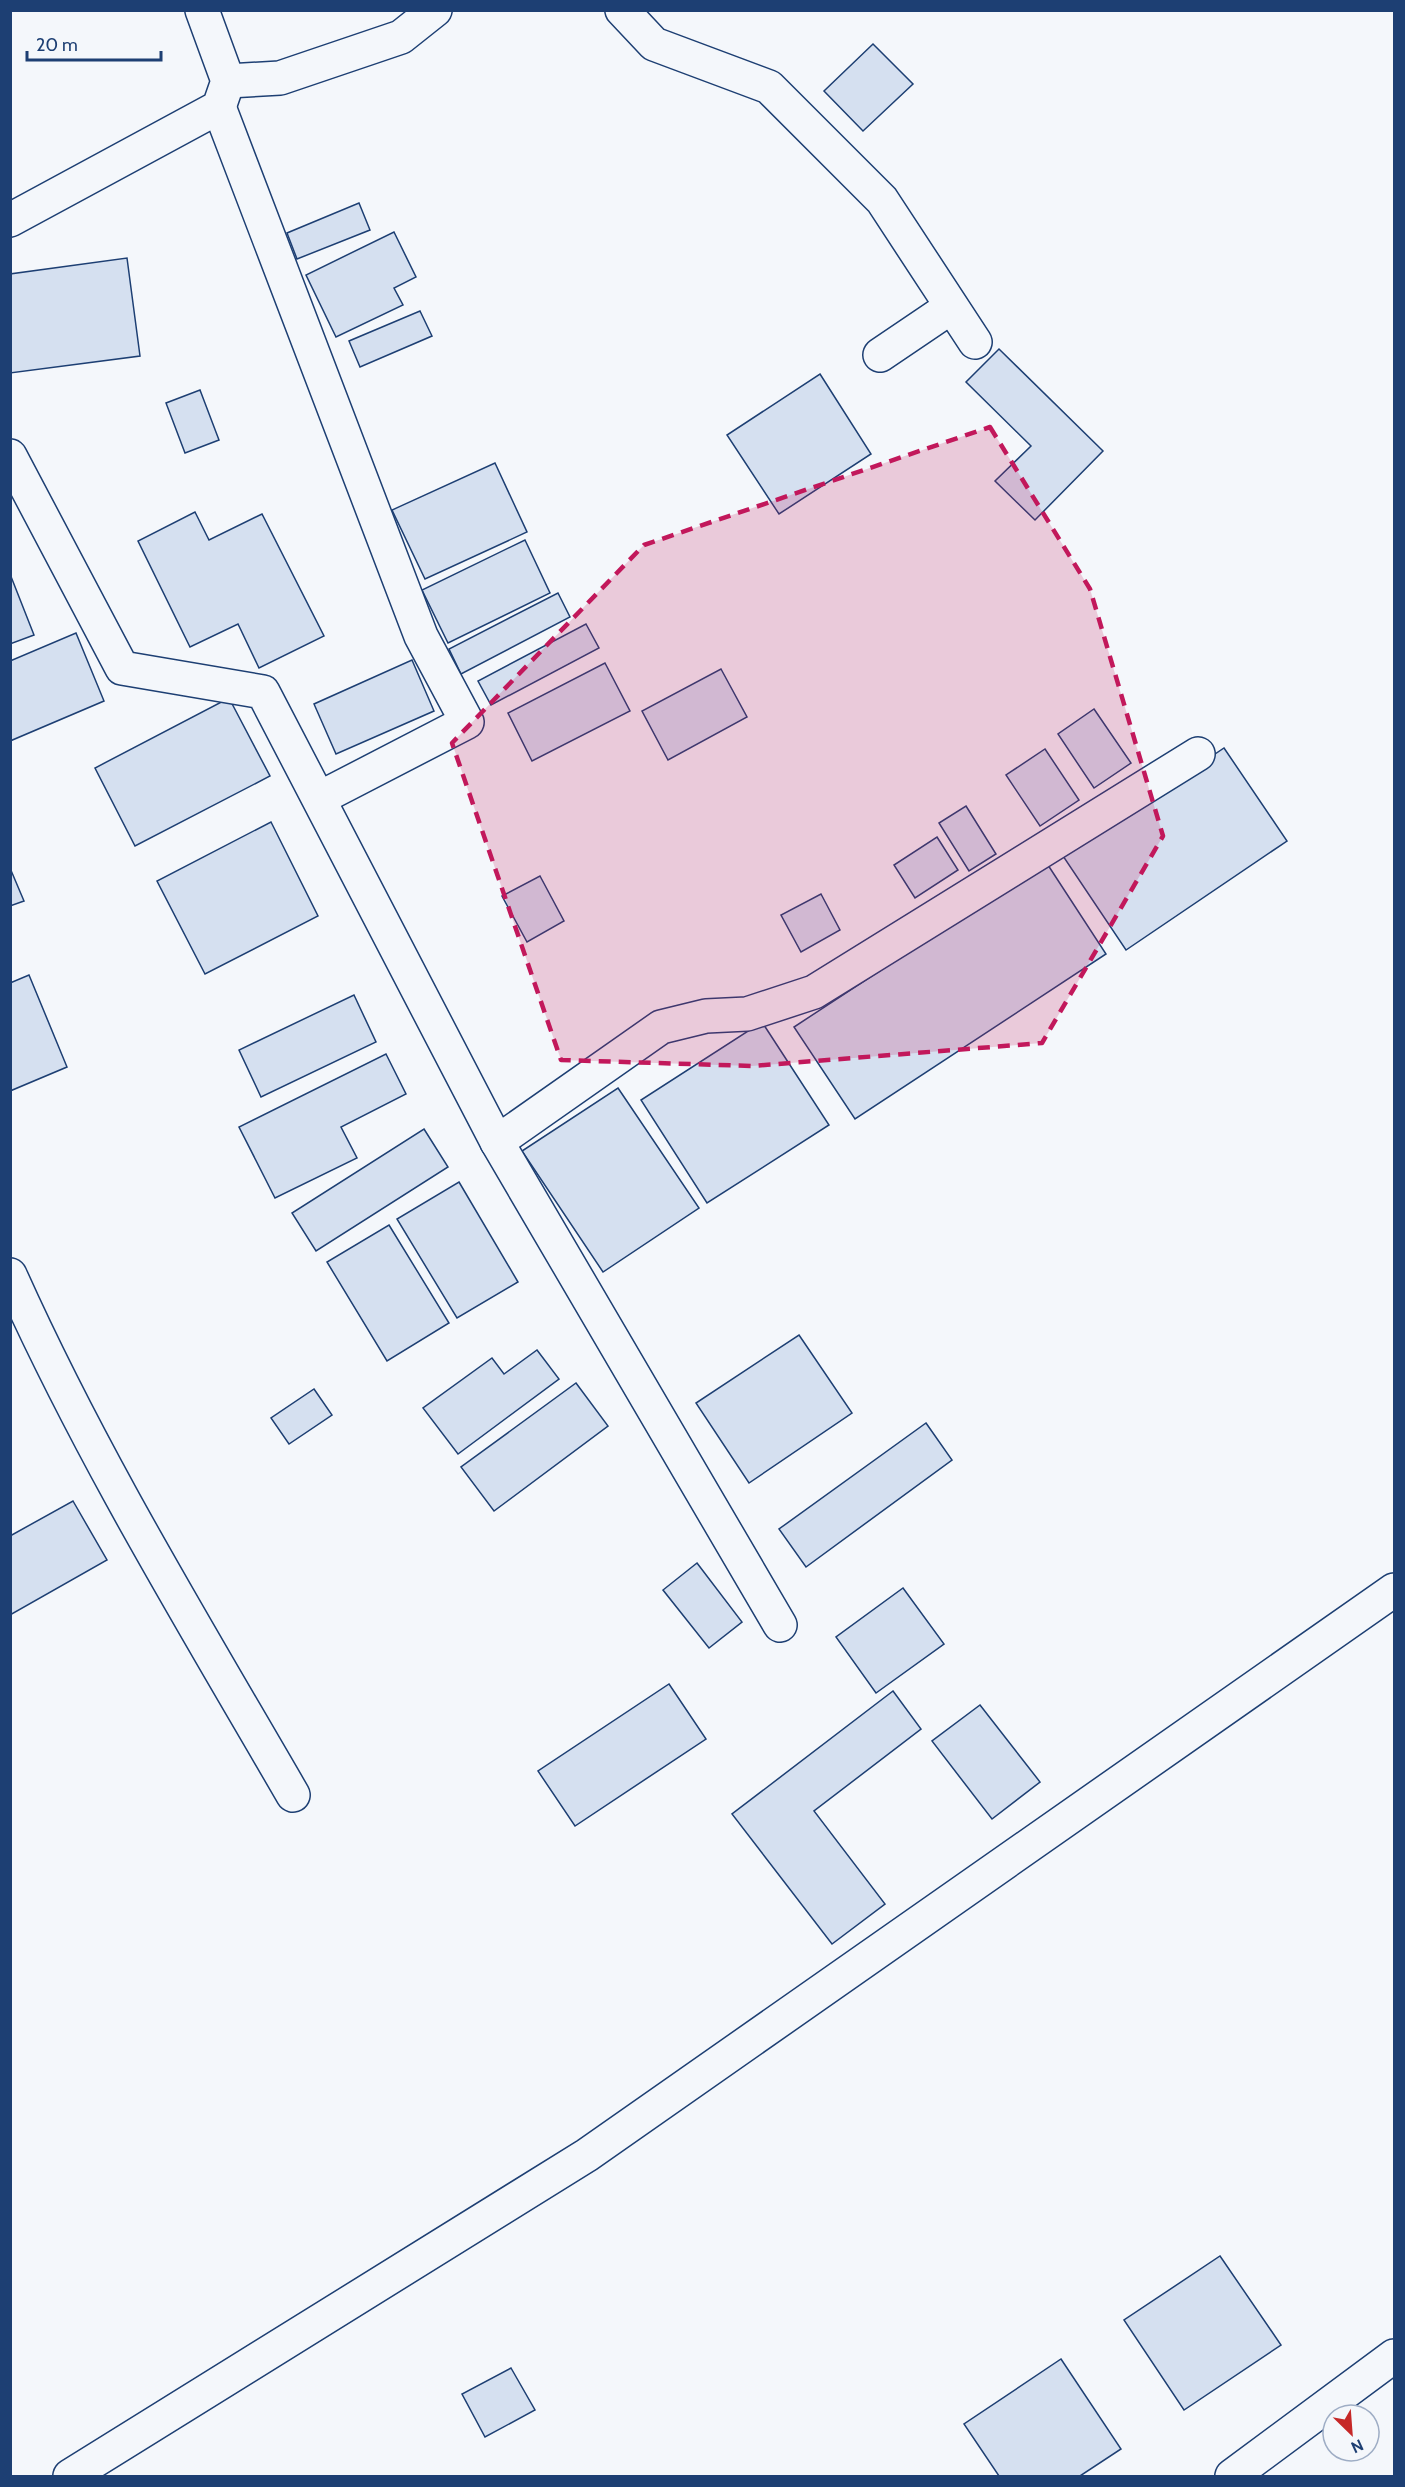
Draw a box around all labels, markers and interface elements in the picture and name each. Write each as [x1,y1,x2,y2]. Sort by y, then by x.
scale bar [27,24,160,62]
text: 20 m [36,34,78,56]
north arrow [1321,2403,1381,2463]
text: N [1348,2435,1366,2457]

